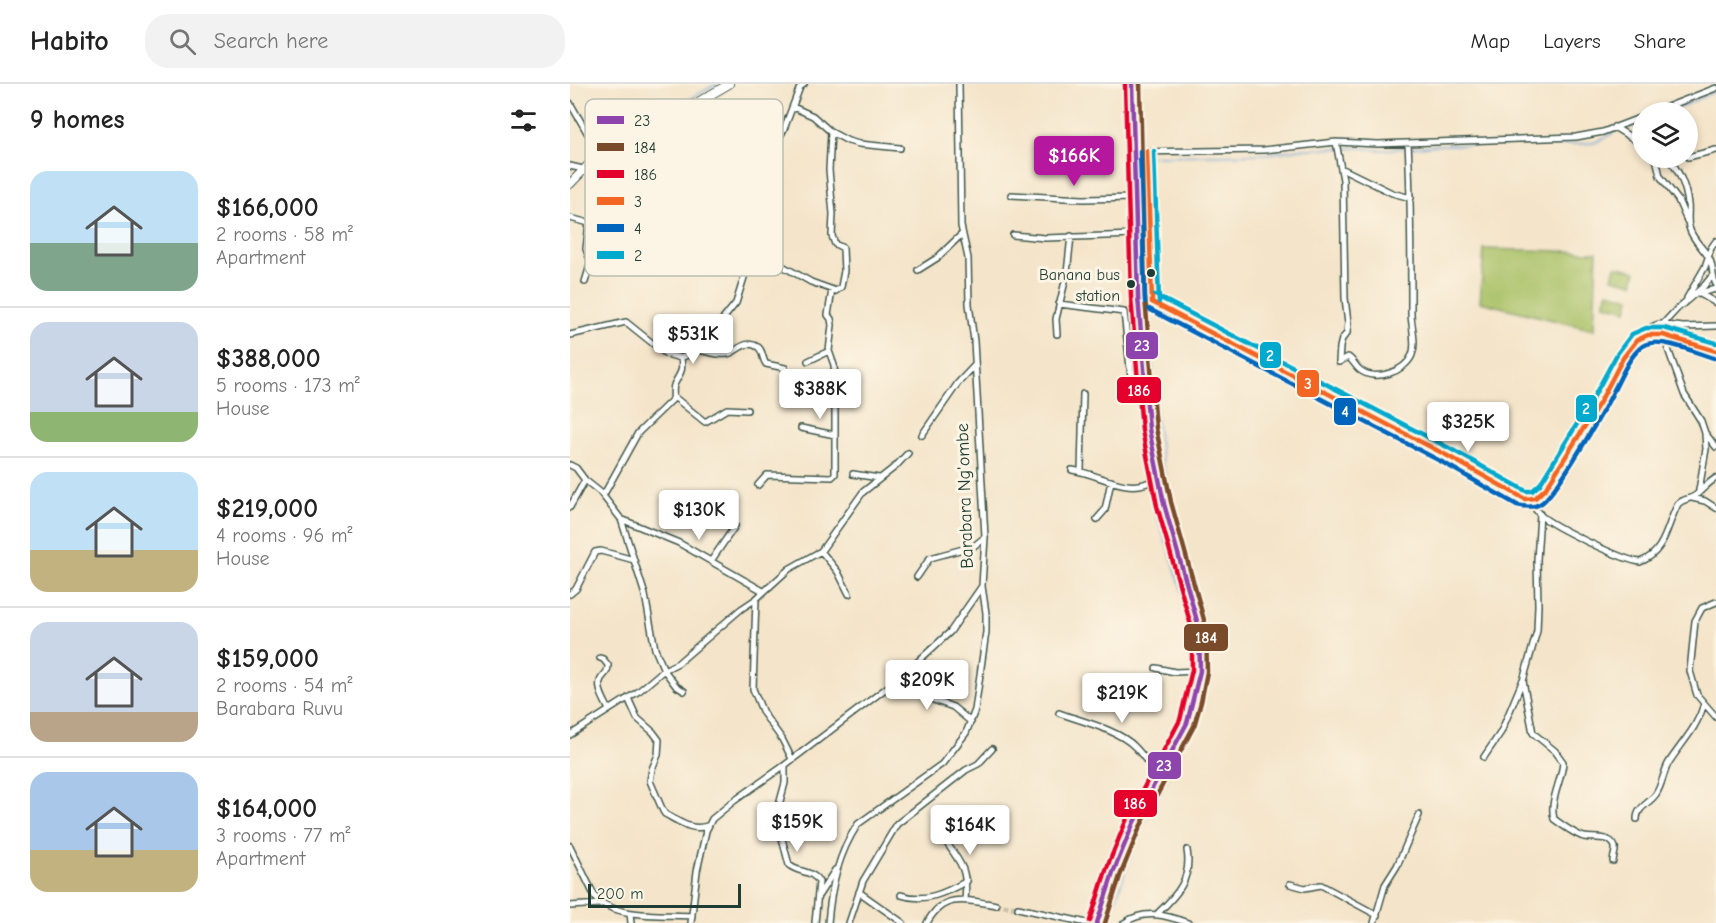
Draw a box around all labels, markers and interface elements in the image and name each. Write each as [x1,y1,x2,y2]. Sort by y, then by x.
search box [145,14,565,68]
text: Habito [30,25,109,57]
icon: search [166,25,199,58]
text: Search here [214,28,328,54]
text: Map [1471,29,1510,53]
text: Layers [1543,29,1601,53]
text: Share [1634,29,1686,53]
legend [585,99,783,276]
map controls [1632,102,1698,168]
button: layers [1632,102,1698,168]
icon: filters [507,104,540,137]
text: 9 homes [30,105,125,135]
text: 23 [634,112,650,130]
pin: $166K [1032,136,1116,187]
text: 184 [634,139,656,157]
text: $166K [1048,144,1100,167]
text: 186 [634,166,657,184]
text: $166,000 [216,193,319,223]
text: 3 [634,193,642,211]
icon: home [78,195,150,267]
text: 4 [634,220,642,238]
text: 2 rooms · 58 m² [216,223,353,246]
text: Apartment [216,246,306,269]
text: 2 [634,247,642,265]
place label: Banana bus station [1039,266,1120,305]
unlabelled marker [1145,267,1157,279]
marker: Banana bus station [1125,278,1137,290]
pin: $531K [651,314,735,365]
text: $531K [667,322,719,345]
line badge: 23 [1125,331,1159,360]
text: 23 [1134,337,1150,355]
line badge: 2 [1259,341,1282,369]
text: $388,000 [216,344,321,374]
icon: home [78,346,150,418]
text: 2 [1266,347,1274,365]
pin: $388K [778,369,862,420]
line badge: 3 [1296,369,1320,398]
text: 5 rooms · 173 m² [216,374,360,397]
text: 3 [1304,375,1312,393]
line badge: 186 [1116,376,1162,404]
text: $388K [793,377,847,400]
text: 186 [1128,382,1150,400]
line badge: 2 [1575,394,1598,423]
text: House [216,397,270,420]
line badge: 4 [1333,397,1357,426]
text: 2 [1582,400,1590,418]
pin: $325K [1426,402,1510,453]
text: 4 [1341,403,1349,421]
text: $325K [1441,410,1495,433]
street label: Barabara Ng'ombe [952,423,978,569]
pin: $130K [657,490,741,541]
text: $219,000 [216,494,318,524]
icon: home [78,496,150,568]
text: $130K [673,498,725,521]
text: 4 rooms · 96 m² [216,524,353,547]
text: House [216,547,270,570]
line badge: 184 [1183,623,1229,652]
text: 184 [1195,629,1217,647]
text: $159,000 [216,644,319,674]
icon: home [78,646,150,718]
pin: $209K [885,660,969,711]
text: $209K [899,668,955,691]
pin: $219K [1080,673,1164,724]
text: 2 rooms · 54 m² [216,674,352,697]
text: $219K [1096,681,1148,704]
text: Barabara Ruvu [216,697,343,720]
line badge: 23 [1147,751,1182,780]
text: 23 [1156,757,1172,775]
line badge: 186 [1113,789,1158,818]
text: $164,000 [216,794,317,824]
text: 186 [1124,795,1146,813]
icon: home [78,796,150,868]
pin: $159K [755,802,839,853]
pin: $164K [928,805,1012,856]
text: $159K [771,810,823,833]
text: $164K [945,813,996,836]
text: 3 rooms · 77 m² [216,824,350,847]
text: Apartment [216,847,306,870]
scale bar [588,881,741,908]
text: 200 m [597,885,643,903]

